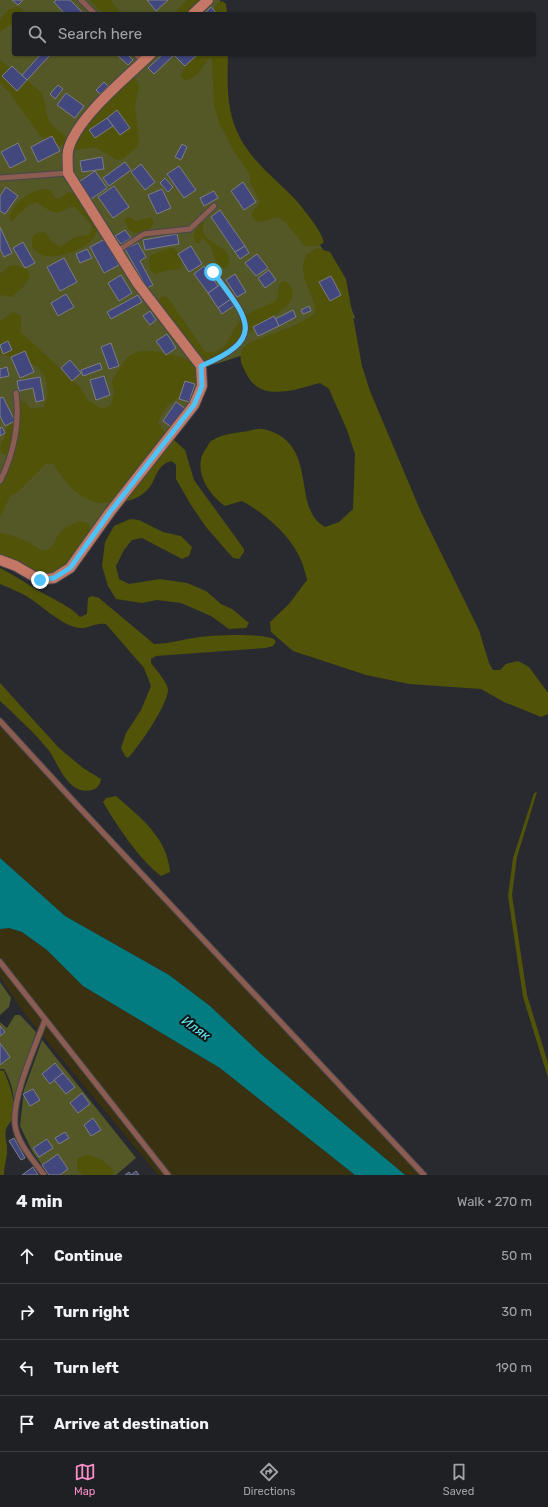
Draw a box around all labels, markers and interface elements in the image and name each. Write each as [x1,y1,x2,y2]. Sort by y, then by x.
search box [12,12,536,56]
icon: search [26,23,48,45]
text: Search here [58,25,142,43]
route start [204,263,222,281]
route end [31,571,49,589]
water label: Иляк [179,1013,213,1043]
text: 4 min [16,1191,63,1211]
text: Walk · 270 m [457,1194,532,1209]
icon: ahead [16,1245,38,1267]
text: Continue [54,1247,123,1265]
text: 50 m [501,1248,532,1263]
icon: right [16,1301,38,1323]
text: Turn right [54,1303,129,1321]
text: 30 m [501,1304,532,1319]
icon: left [16,1357,38,1379]
text: Turn left [54,1359,119,1377]
text: 190 m [496,1360,532,1375]
icon: arrive [16,1413,38,1435]
text: Arrive at destination [54,1415,209,1433]
tab: Map [74,1461,96,1498]
tab: Directions [243,1461,295,1498]
tab: Saved [443,1461,474,1498]

